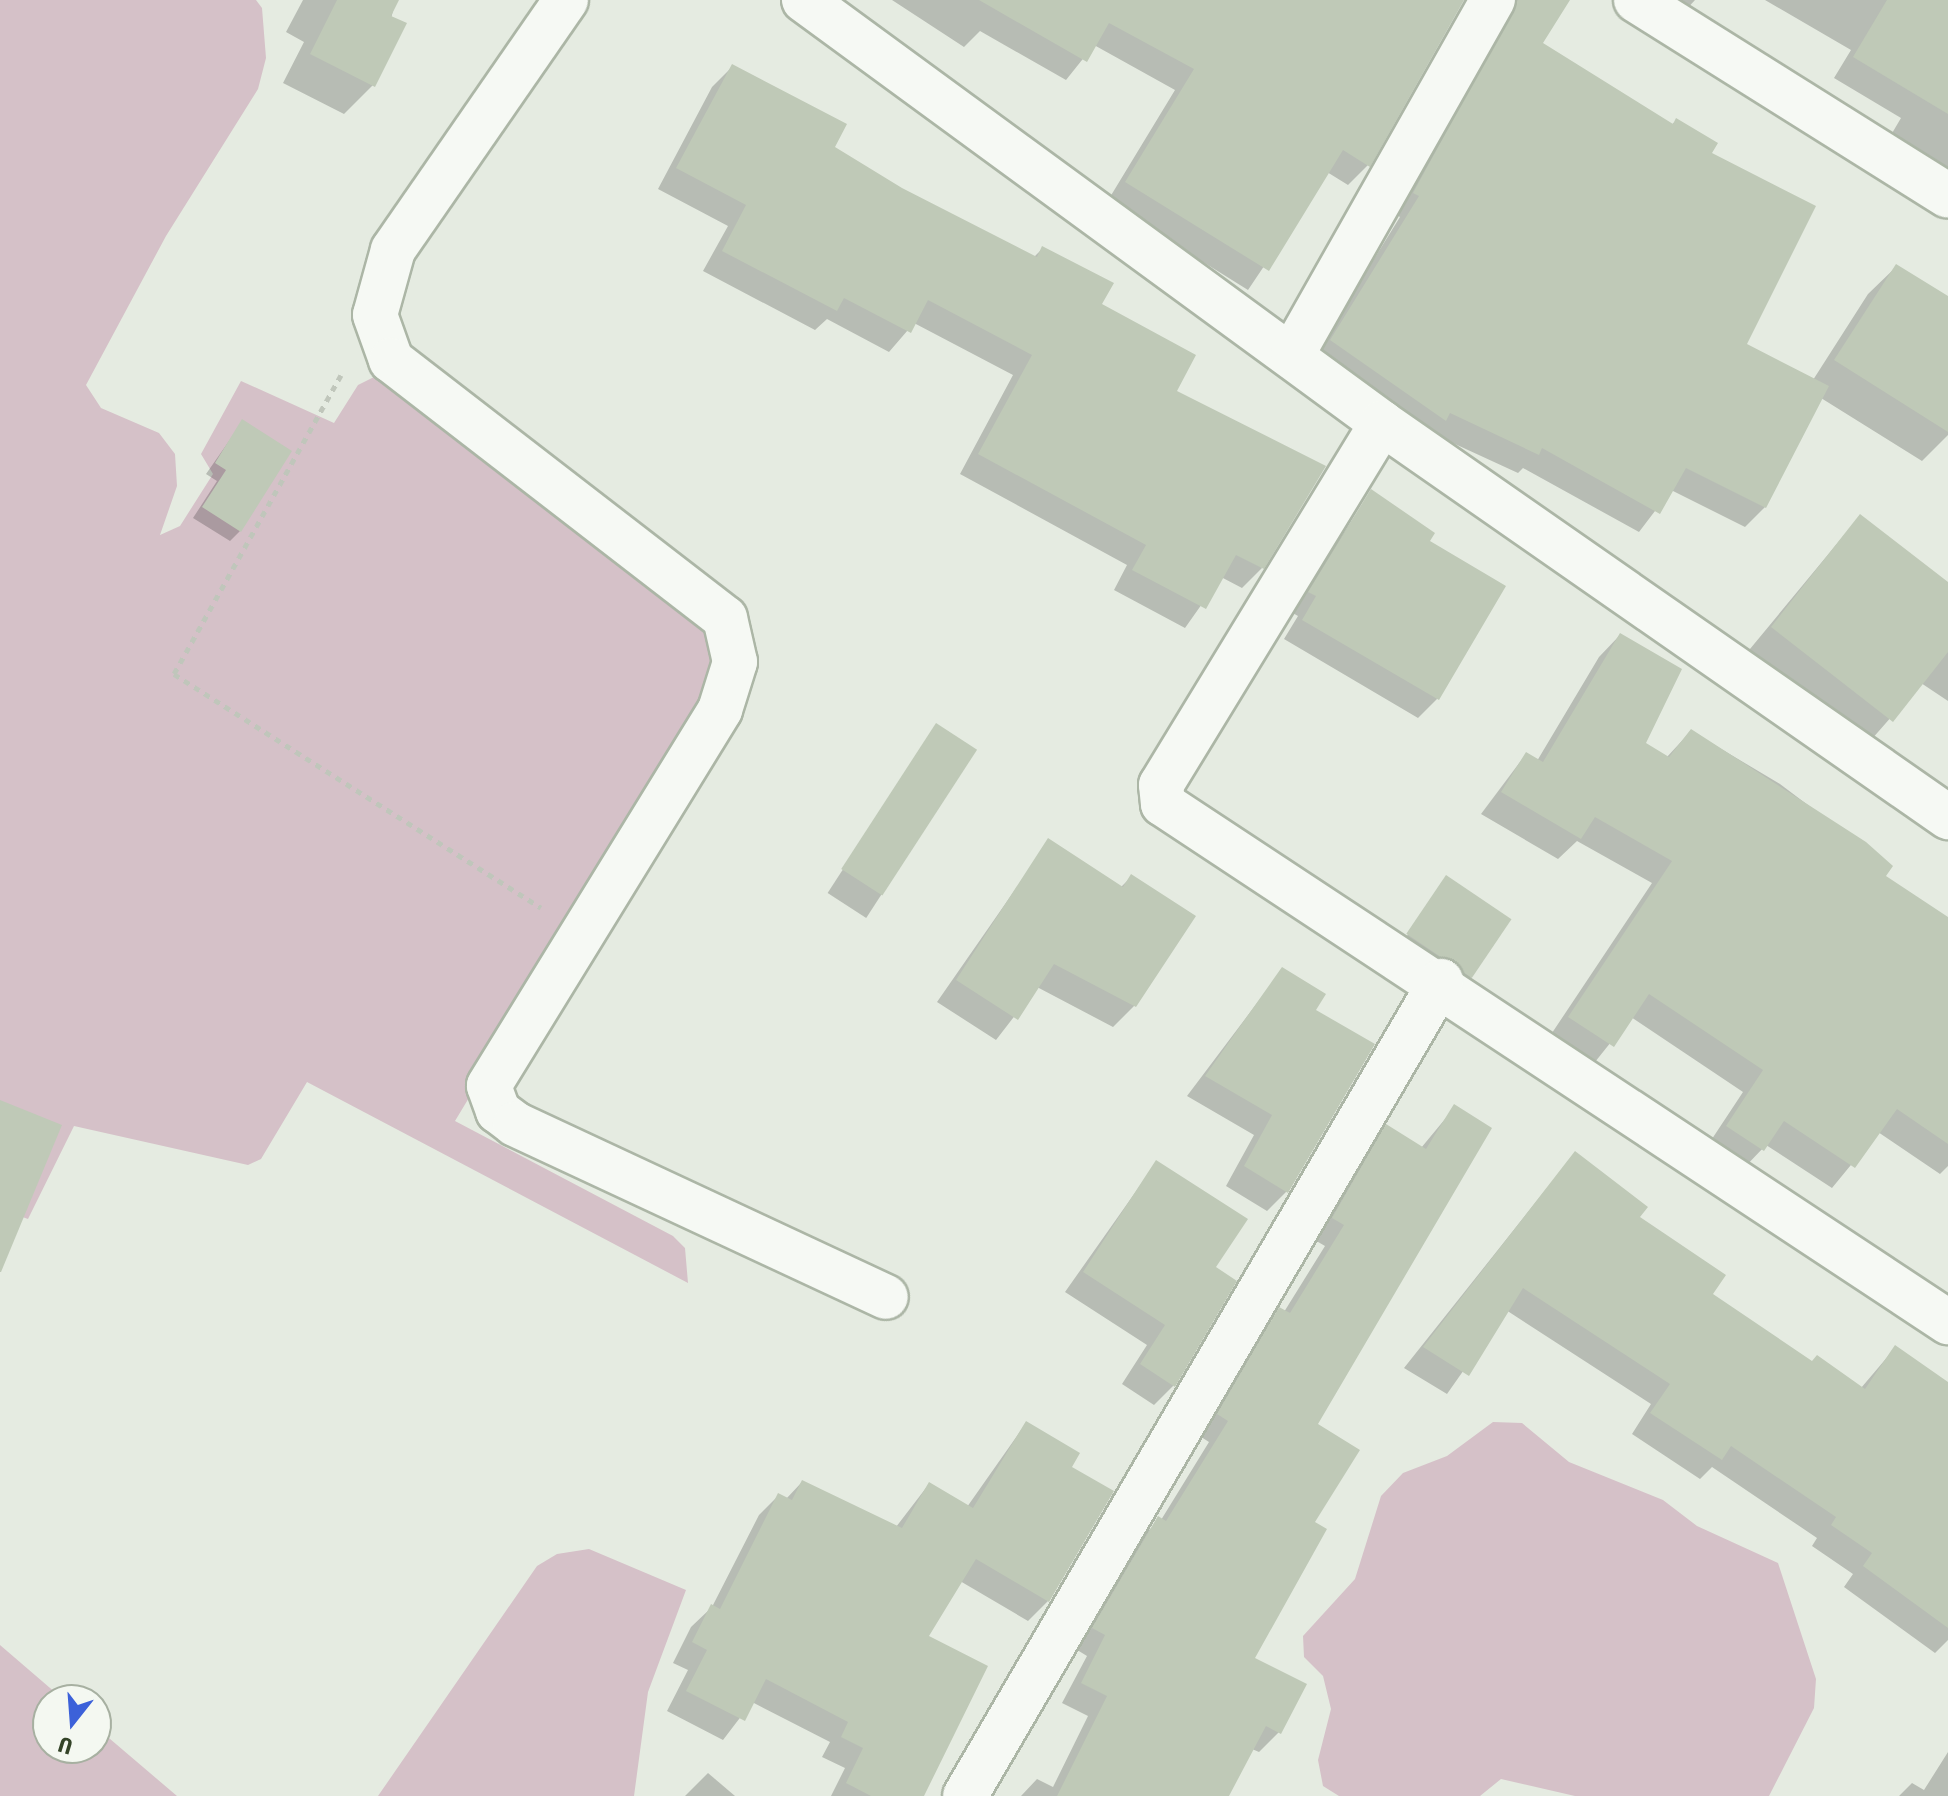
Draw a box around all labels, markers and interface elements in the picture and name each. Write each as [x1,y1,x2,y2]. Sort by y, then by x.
north arrow [32,1684,112,1764]
text: U [55,1731,76,1760]

